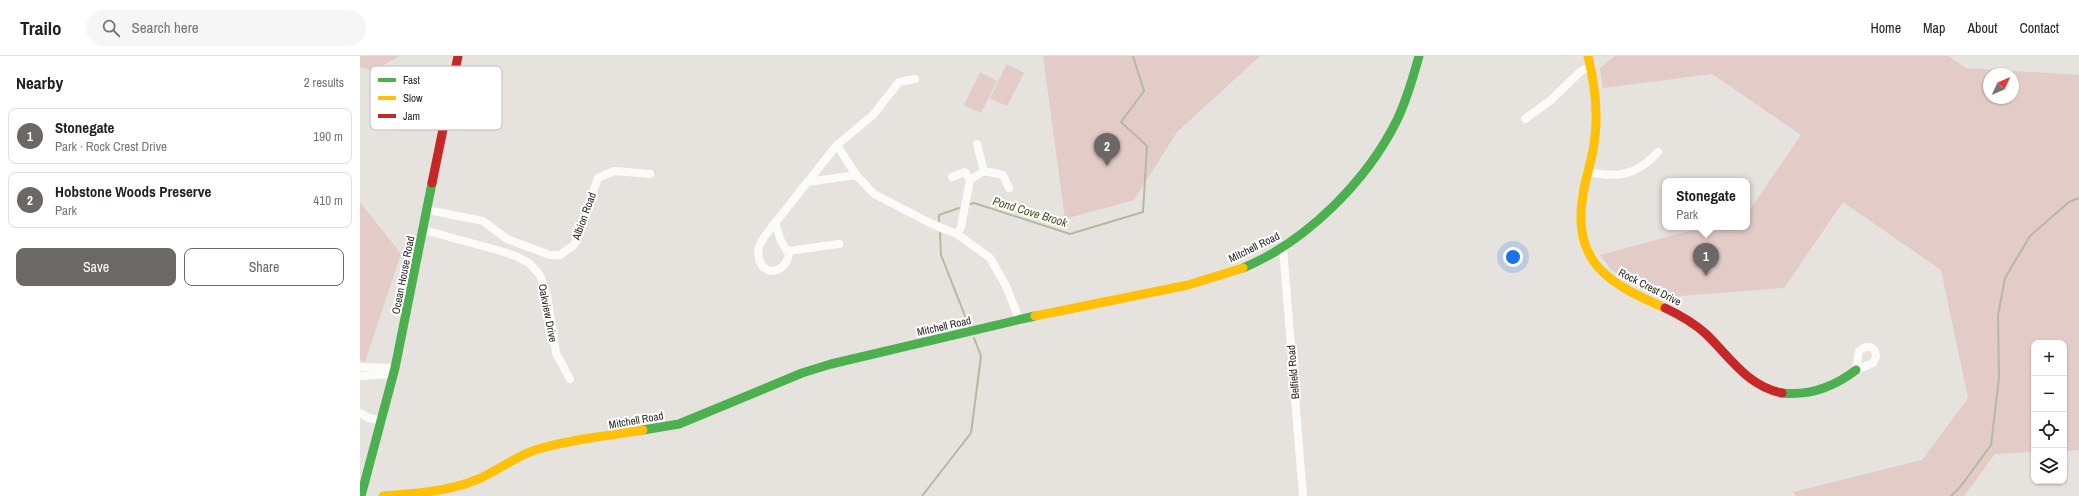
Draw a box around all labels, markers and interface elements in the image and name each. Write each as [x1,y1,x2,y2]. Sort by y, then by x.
search box [86,10,366,46]
text: Trailo [20,15,62,41]
icon: search [100,17,122,39]
text: Search here [132,17,199,38]
text: Home [1870,19,1901,37]
text: Map [1923,19,1945,37]
text: About [1967,19,1997,37]
text: Contact [2019,19,2059,37]
legend [370,66,502,130]
north arrow [1983,68,2019,104]
text: Nearby [16,71,63,94]
text: Fast [403,73,421,87]
text: 2 results [304,74,344,91]
text: Slow [403,91,423,105]
text: Jam [403,109,420,123]
text: Stonegate [55,117,114,138]
text: 1 [27,128,33,145]
text: 190 m [313,128,343,145]
pin: 2 [1094,133,1120,166]
text: Park · Rock Crest Drive [55,138,167,155]
popup [1662,178,1750,230]
text: Hobstone Woods Preserve [55,181,211,202]
text: Stonegate [1676,185,1736,206]
street label: Albion Road [569,190,599,243]
text: 2 [27,192,33,209]
text: 410 m [313,192,343,209]
water label: Pond Cove Brook [991,193,1070,231]
text: Park [55,202,77,219]
text: Park [1676,206,1698,223]
street label: Mitchell Road [1226,229,1282,265]
street label: Ocean House Road [389,235,417,315]
pin: 1 [1693,243,1719,276]
your location [1503,247,1523,267]
button: Save [16,248,176,286]
button: Share [184,248,344,286]
street label: Rock Crest Drive [1616,265,1684,309]
street label: Oakview Drive [535,283,561,343]
street label: Mitchell Road [916,313,972,339]
map controls [2031,340,2067,484]
button: + [2031,340,2067,376]
street label: Belfield Road [1284,344,1302,400]
button: − [2031,376,2067,412]
street label: Mitchell Road [608,408,664,432]
button: locate [2031,412,2067,448]
button: layers [2031,448,2067,484]

